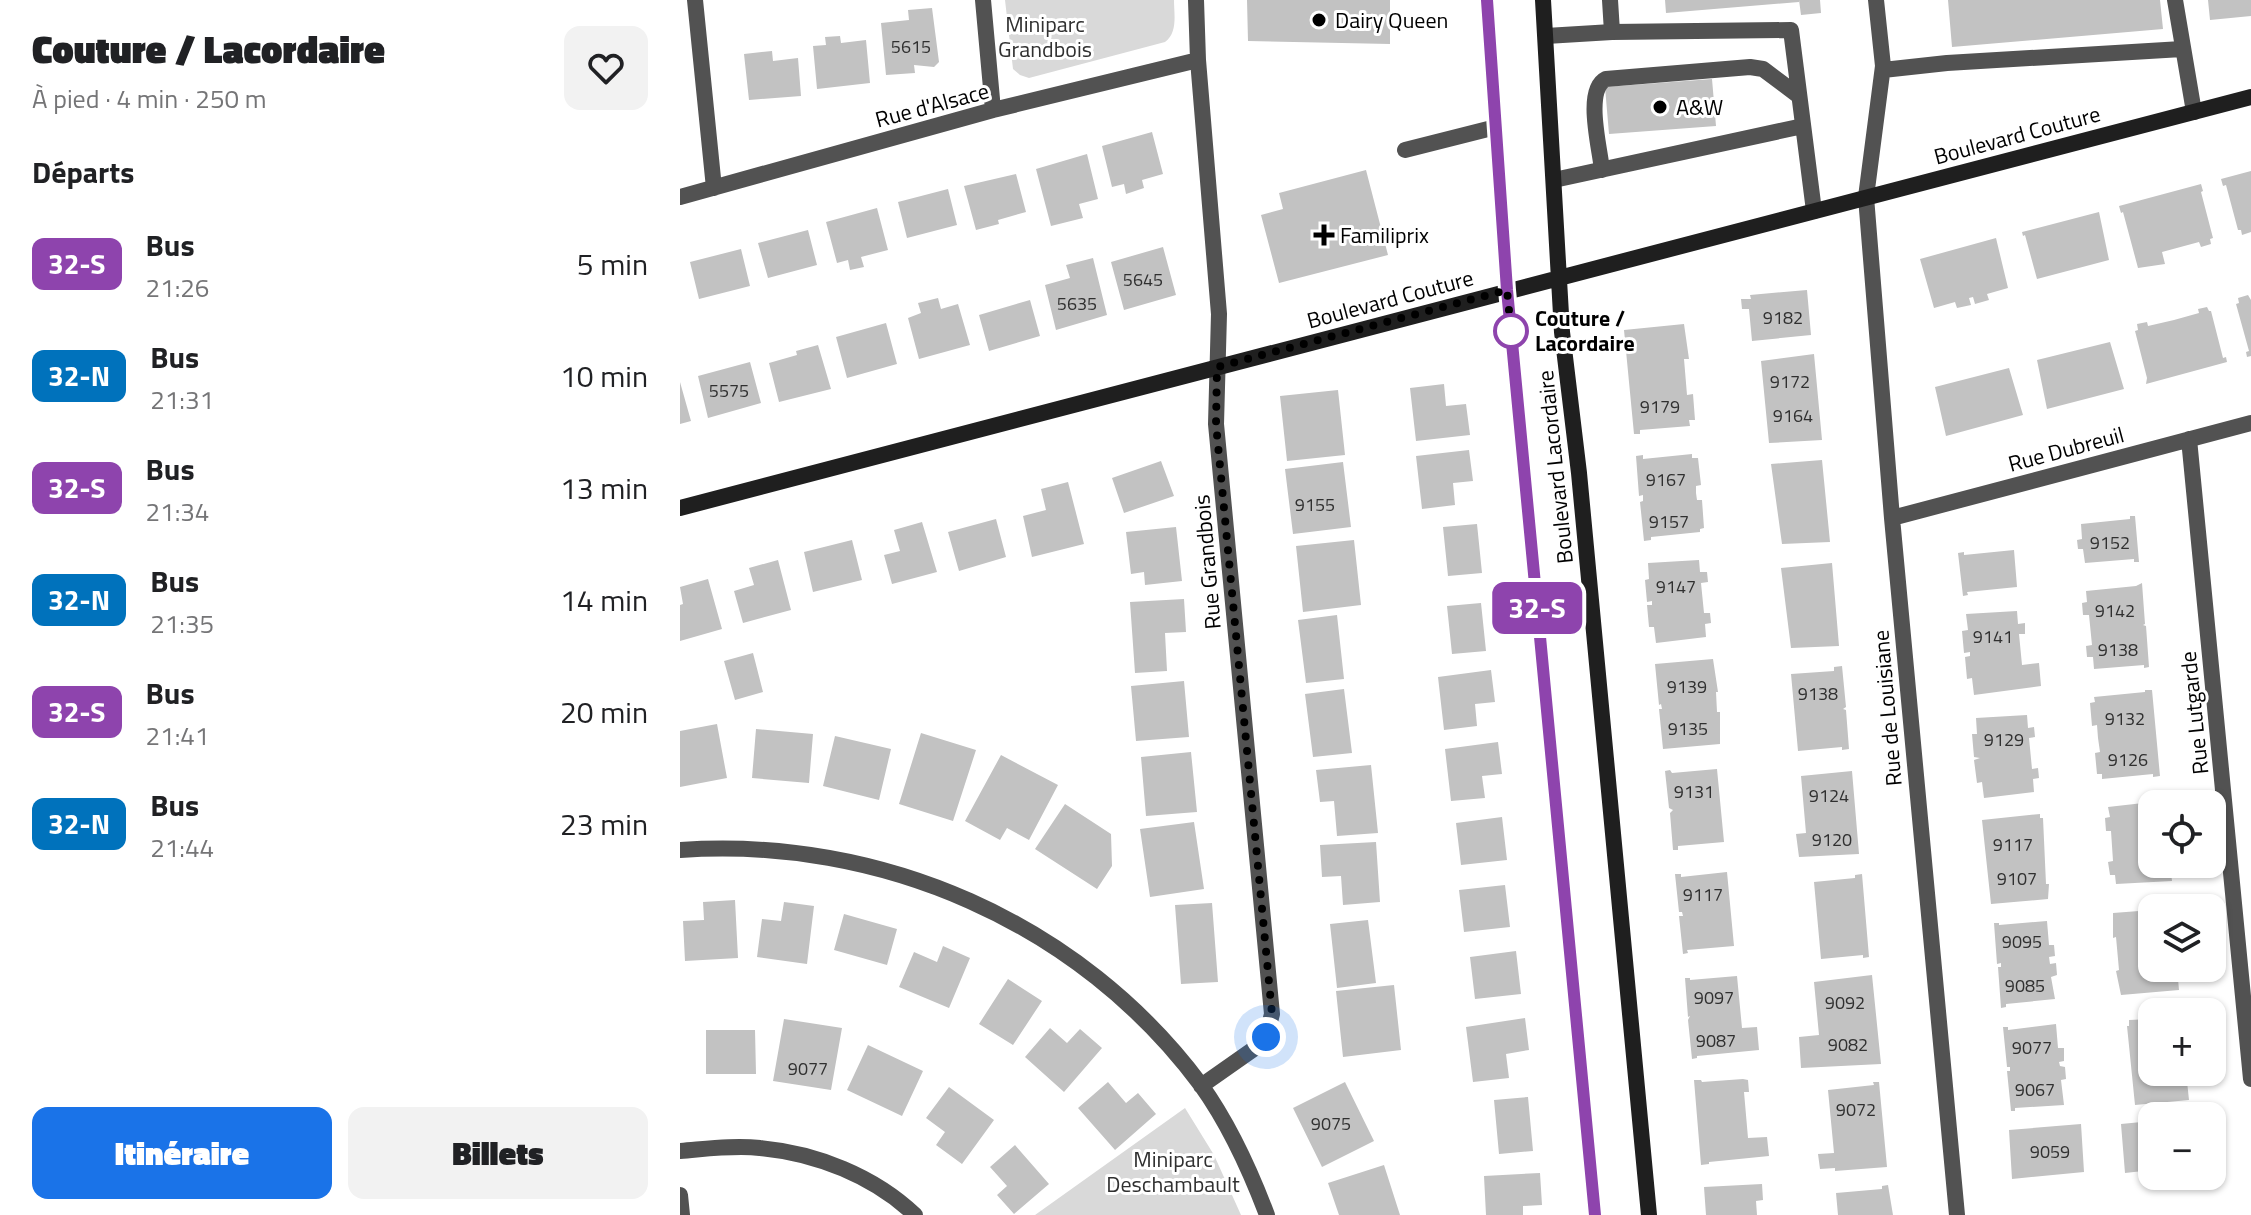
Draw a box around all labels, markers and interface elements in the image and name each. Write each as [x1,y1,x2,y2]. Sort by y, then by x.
place label: Dairy Queen [1335,3,1448,37]
park label: Miniparc Grandbois [998,7,1092,66]
marker: Dairy Queen [1310,11,1328,29]
text: Couture / Lacordaire [32,20,385,78]
button: heart [564,26,648,110]
house number: 5615 [891,33,931,60]
street label: Rue d'Alsace [871,74,993,136]
text: À pied · 4 min · 250 m [32,79,266,118]
place label: A&W [1676,90,1723,124]
street label: Boulevard Couture [1930,96,2104,174]
marker: A&W [1651,98,1669,116]
text: Départs [32,149,134,195]
place label: Familiprix [1340,218,1429,252]
text: Bus [146,222,195,268]
marker: Familiprix [1315,226,1333,244]
text: 5 min [577,241,648,287]
text: 32-S [48,242,106,285]
street label: Boulevard Couture [1303,260,1477,338]
house number: 5645 [1123,266,1163,293]
text: 21:26 [146,268,209,307]
house number: 5635 [1057,290,1097,317]
place label: Couture / Lacordaire [1535,301,1635,360]
house number: 9182 [1763,304,1803,331]
marker: Couture / Lacordaire [1494,314,1528,348]
text: Bus [150,334,199,380]
text: 10 min [560,353,648,399]
text: 32-N [48,354,110,397]
house number: 9172 [1770,368,1810,395]
street label: Boulevard Lacordaire [1528,369,1582,565]
house number: 5575 [709,377,749,404]
text: 21:31 [150,380,214,419]
house number: 9179 [1640,393,1680,420]
house number: 9164 [1773,402,1813,429]
street label: Rue Dubreuil [2004,417,2128,481]
text: Bus [146,446,195,492]
text: 13 min [560,465,648,511]
text: 32-S [48,466,106,509]
house number: 9167 [1646,466,1686,493]
house number: 9155 [1295,491,1335,518]
text: 21:34 [146,492,209,531]
street label: Rue Grandbois [1184,493,1230,631]
house number: 9157 [1649,508,1689,535]
house number: 9152 [2090,529,2130,556]
text: Bus [150,558,199,604]
house number: 9147 [1656,573,1696,600]
text: 14 min [560,577,648,623]
text: 32-N [48,578,110,621]
line badge: 32-S [1481,582,1593,634]
text: 32-S [1508,586,1566,629]
house number: 9142 [2095,597,2135,624]
text: 21:35 [150,604,214,643]
house number: 9141 [1973,623,2013,650]
street label: Rue de Louisiane [1863,629,1911,787]
house number: 9138 [2098,636,2138,663]
street label: Rue Lutgarde [2171,650,2217,776]
text: Bus [146,670,195,716]
house number: 9139 [1667,673,1707,700]
house number: 9138 [1798,680,1838,707]
text: 20 min [560,689,648,735]
text: 32-S [48,690,106,733]
house number: 9132 [2105,705,2145,732]
house number: 9135 [1668,715,1708,742]
text: 21:41 [146,716,209,755]
house number: 9129 [1984,726,2024,753]
house number: 9126 [2108,746,2148,773]
house number: 9131 [1674,778,1714,805]
text: Bus [150,782,199,828]
house number: 9124 [1809,782,1849,809]
map controls [2138,790,2226,1190]
button: locate [2138,790,2226,878]
text: 23 min [560,801,648,847]
text: 32-N [48,802,110,845]
house number: 9120 [1812,826,1852,853]
text: 21:44 [150,828,214,867]
house number: 9117 [1993,831,2033,858]
house number: 9107 [1997,865,2037,892]
house number: 9117 [1683,881,1723,908]
button: layers [2138,894,2226,982]
house number: 9095 [2002,928,2042,955]
house number: 9085 [2005,972,2045,999]
house number: 9097 [1694,984,1734,1011]
house number: 9092 [1825,989,1865,1016]
button: + [2138,998,2226,1086]
your location [1246,1017,1286,1057]
house number: 9087 [1696,1027,1736,1054]
house number: 9082 [1828,1031,1868,1058]
house number: 9077 [2012,1034,2052,1061]
house number: 9077 [788,1055,828,1082]
house number: 9067 [2015,1076,2055,1103]
house number: 9072 [1836,1096,1876,1123]
button: − [2138,1102,2226,1190]
button: Itinéraire [32,1107,332,1199]
button: Billets [348,1107,648,1199]
house number: 9075 [1311,1110,1351,1137]
house number: 9059 [2030,1138,2070,1165]
park label: Miniparc Deschambault [1106,1142,1240,1201]

